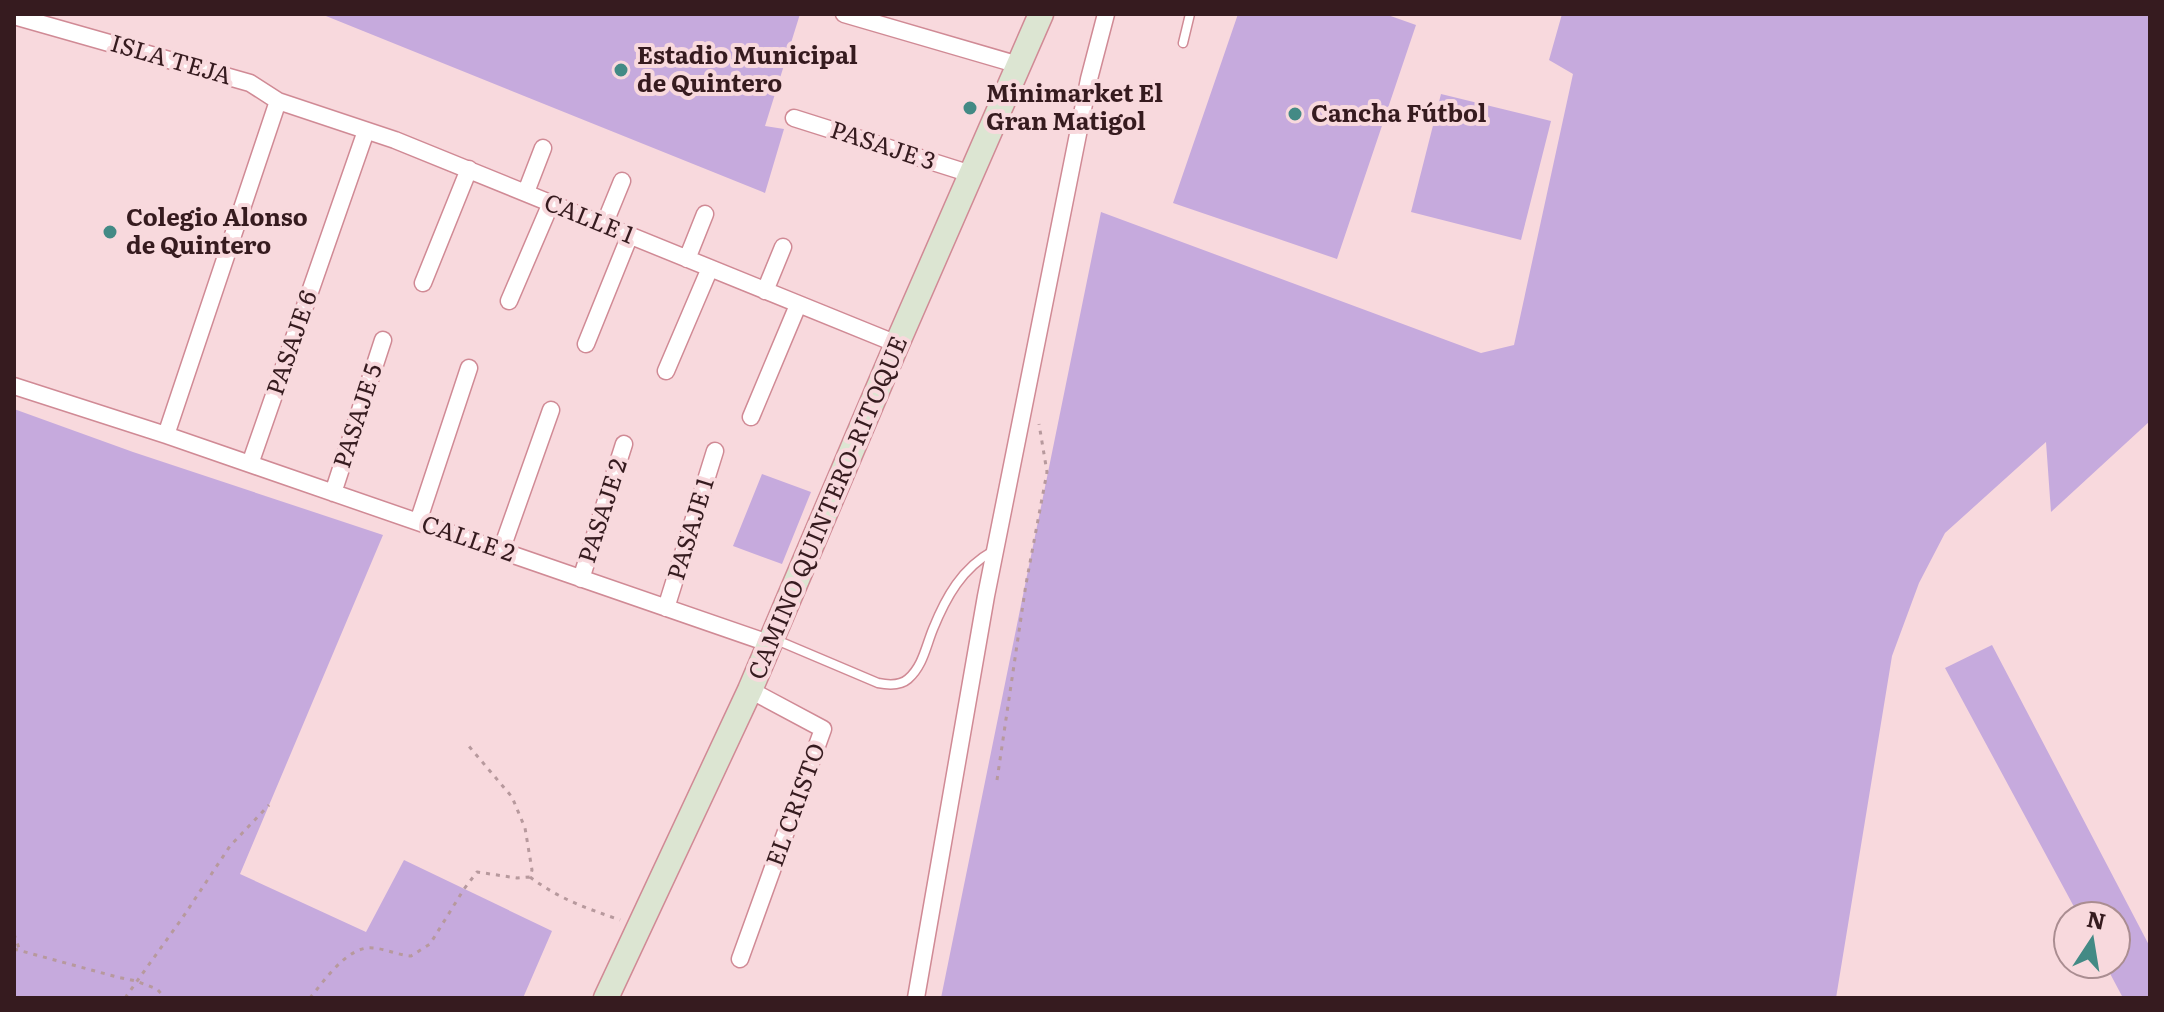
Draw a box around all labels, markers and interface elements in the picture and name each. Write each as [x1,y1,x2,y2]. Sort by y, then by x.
street label: ISLA TEJA [107,24,237,92]
place label: Estadio Municipal de Quintero [637,36,858,99]
marker: Estadio Municipal de Quintero [612,61,630,79]
place label: Minimarket El Gran Matigol [986,74,1163,137]
place label: Cancha Fútbol [1311,94,1487,129]
marker: Minimarket El Gran Matigol [961,99,979,117]
marker: Cancha Fútbol [1286,105,1304,123]
street label: PASAJE 3 [827,110,941,177]
street label: CALLE 1 [540,183,640,251]
place label: Colegio Alonso de Quintero [126,198,308,261]
marker: Colegio Alonso de Quintero [101,223,119,241]
street label: PASAJE 6 [255,285,324,399]
street label: CAMINO QUINTERO-RITOQUE [737,330,914,684]
street label: PASAJE 5 [322,359,389,472]
street label: PASAJE 2 [567,454,634,567]
street label: PASAJE 1 [656,473,721,584]
street label: CALLE 2 [417,504,520,569]
street label: EL CRISTO [755,738,832,871]
north arrow [2052,900,2132,980]
text: N [2084,901,2109,937]

